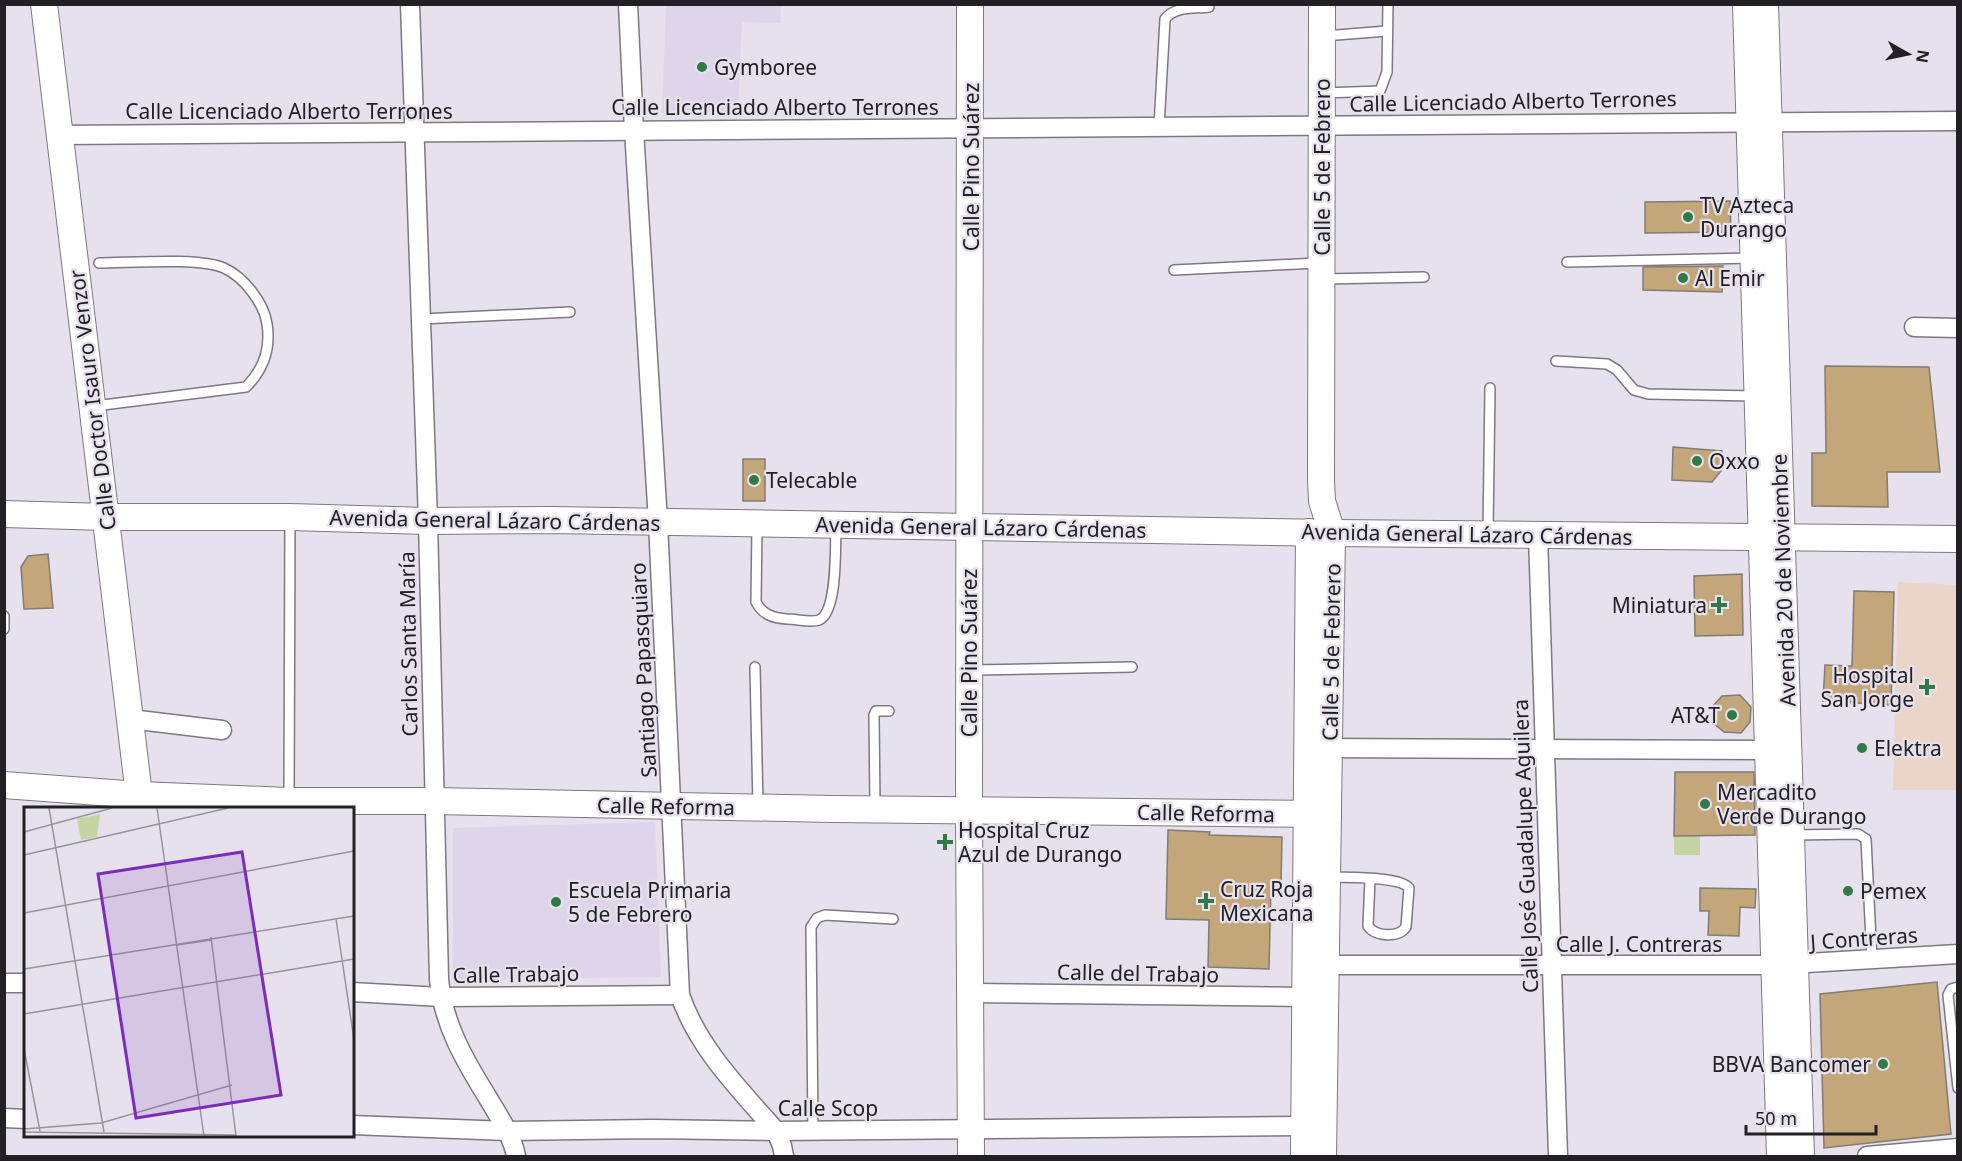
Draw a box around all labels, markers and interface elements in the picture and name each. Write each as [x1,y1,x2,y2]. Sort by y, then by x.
north arrow [1878,24,1938,84]
text: N [1911,48,1935,64]
place label: Gymboree [714,53,817,81]
marker: Gymboree [695,60,709,74]
street label: Calle 5 de Febrero [1308,78,1336,256]
street label: Calle Pino Suárez [957,83,985,251]
street label: Calle Licenciado Alberto Terrones [1349,84,1677,118]
street label: Calle Licenciado Alberto Terrones [611,93,939,121]
street label: Calle Licenciado Alberto Terrones [125,97,453,125]
place label: TV Azteca Durango [1700,191,1794,243]
marker: TV Azteca Durango [1681,210,1695,224]
place label: Al Emir [1695,264,1765,292]
street label: Calle Doctor Isauro Venzor [62,268,122,532]
marker: Al Emir [1676,271,1690,285]
place label: Oxxo [1709,447,1760,475]
street label: Avenida 20 de Noviembre [1765,453,1801,707]
marker: Oxxo [1690,454,1704,468]
place label: Telecable [766,466,857,494]
marker: Telecable [747,473,761,487]
street label: Avenida General Lázaro Cárdenas [329,503,661,537]
street label: Avenida General Lázaro Cárdenas [815,510,1147,544]
street label: Avenida General Lázaro Cárdenas [1301,517,1633,551]
street label: Carlos Santa María [392,551,424,737]
street label: Santiago Papasquiaro [623,562,663,778]
street label: Calle 5 de Febrero [1315,563,1347,741]
street label: Calle Pino Suárez [955,569,983,737]
place label: Miniatura [1612,591,1707,619]
marker: Miniatura [1712,598,1726,612]
place label: Hospital San Jorge [1821,661,1914,713]
marker: Hospital San Jorge [1918,678,1936,696]
street label: Calle José Guadalupe Aguilera [1506,698,1544,994]
place label: AT&T [1671,701,1720,729]
marker: AT&T [1725,708,1739,722]
place label: Elektra [1874,734,1942,762]
marker: Elektra [1855,741,1869,755]
place label: Mercadito Verde Durango [1717,778,1866,830]
street label: Calle Reforma [597,791,735,821]
marker: Mercadito Verde Durango [1698,797,1712,811]
street label: Calle Reforma [1137,798,1275,828]
inset map [24,807,354,1137]
place label: Hospital Cruz Azul de Durango [958,816,1122,868]
marker: Hospital Cruz Azul de Durango [936,833,954,851]
place label: Cruz Roja Mexicana [1220,875,1314,927]
place label: Escuela Primaria 5 de Febrero [568,876,731,928]
place label: Pemex [1860,877,1927,905]
marker: Pemex [1841,884,1855,898]
marker: Cruz Roja Mexicana [1197,892,1215,910]
marker: Escuela Primaria 5 de Febrero [549,895,563,909]
street label: J Contreras [1807,920,1919,956]
street label: Calle J. Contreras [1556,930,1722,958]
street label: Calle del Trabajo [1057,958,1219,988]
street label: Calle Trabajo [452,959,580,989]
place label: BBVA Bancomer [1712,1050,1871,1078]
marker: BBVA Bancomer [1876,1057,1890,1071]
street label: Calle Scop [778,1094,878,1122]
scale bar [1746,1098,1876,1136]
text: 50 m [1755,1106,1797,1130]

